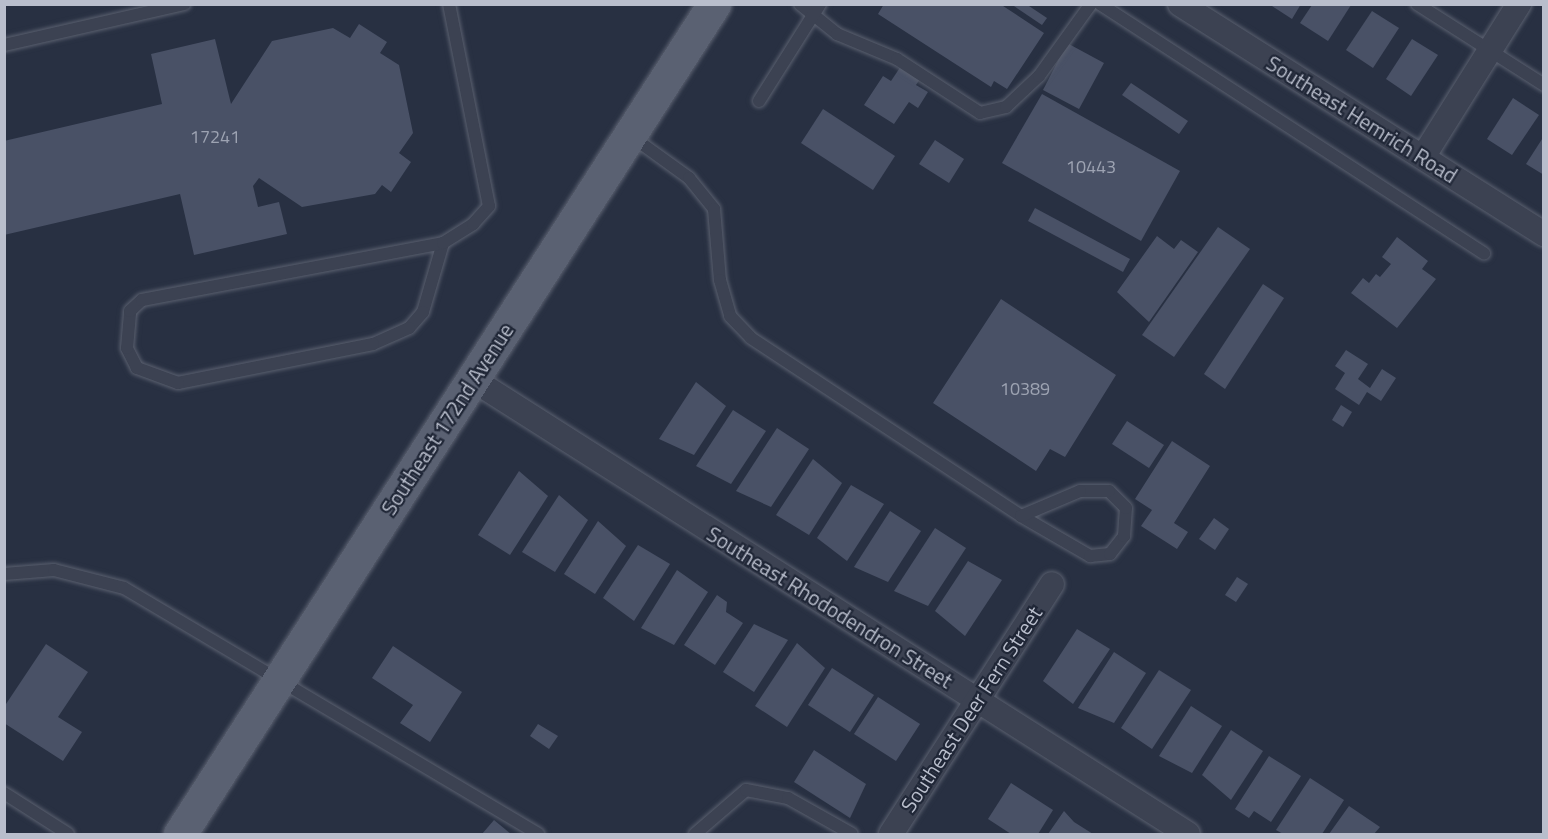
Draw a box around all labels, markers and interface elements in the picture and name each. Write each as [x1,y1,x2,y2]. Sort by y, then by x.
street label: Southeast Hemrich Road [1262,50,1462,188]
house number: 17241 [190,126,240,148]
house number: 10443 [1066,156,1116,178]
street label: Southeast 172nd Avenue [376,319,518,519]
house number: 10389 [1000,378,1050,400]
street label: Southeast Rhododendron Street [703,521,957,693]
street label: Southeast Deer Fern Street [895,601,1047,817]

